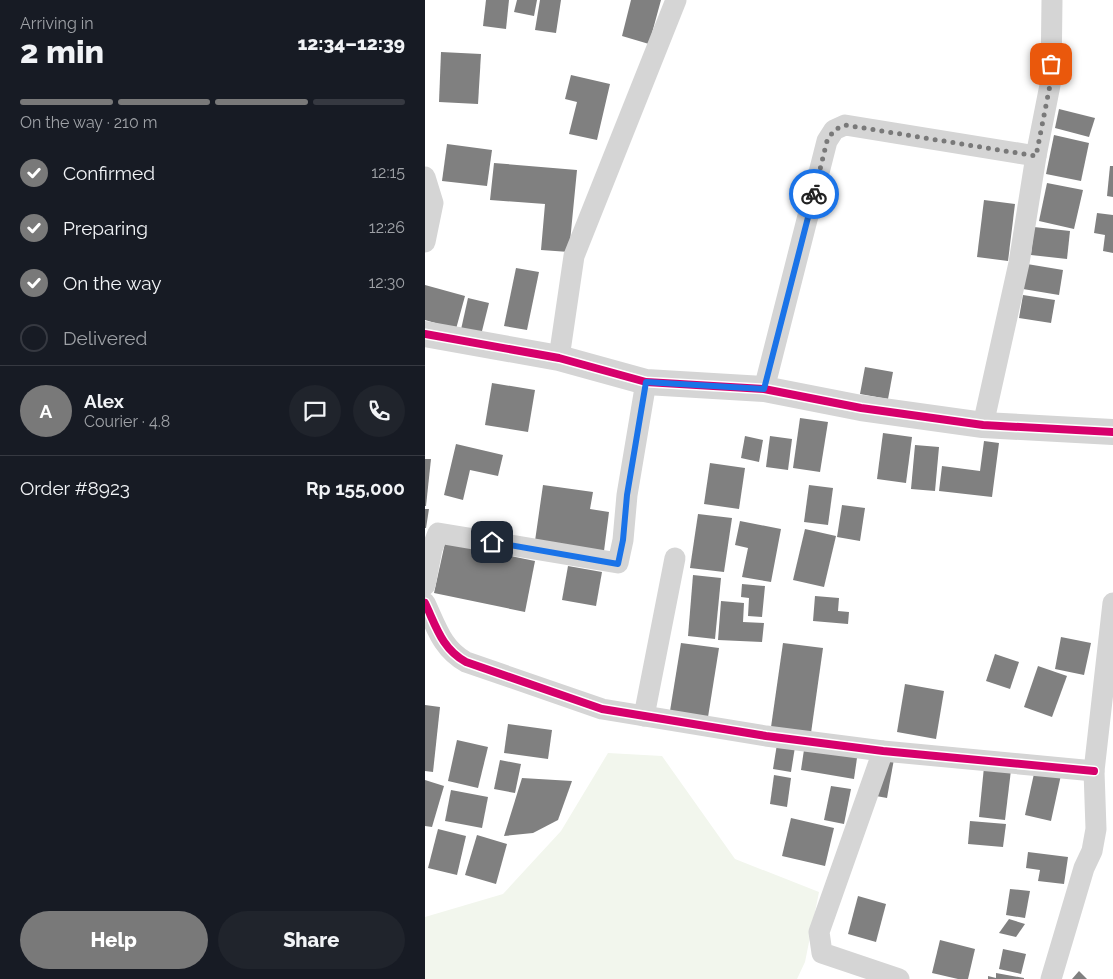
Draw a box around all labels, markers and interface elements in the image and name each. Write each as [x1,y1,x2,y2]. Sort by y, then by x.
text: Arriving in [20,14,94,33]
text: 12:34–12:39 [297,32,405,54]
text: 2 min [20,33,104,70]
pin [1030,43,1072,85]
icon: bag [1037,50,1065,78]
text: On the way · 210 m [20,113,158,132]
icon: check [20,159,48,187]
text: Confirmed [63,162,155,184]
text: 12:15 [371,163,405,182]
courier [789,169,839,219]
icon: bike [800,180,828,208]
icon: check [20,214,48,242]
text: Preparing [63,217,148,239]
text: 12:26 [369,218,405,237]
icon: check [20,269,48,297]
text: On the way [63,272,162,294]
text: 12:30 [368,273,405,292]
text: Delivered [63,327,147,349]
button: chat [289,385,341,437]
button: phone [353,385,405,437]
text: Alex [84,390,124,412]
text: A [40,400,52,422]
text: Courier · 4.8 [84,412,170,431]
text: Order #8923 [20,477,130,499]
text: Rp 155,000 [306,477,405,499]
pin [471,521,513,563]
icon: home [478,528,506,556]
button: Help [20,911,208,969]
button: Share [218,911,405,969]

